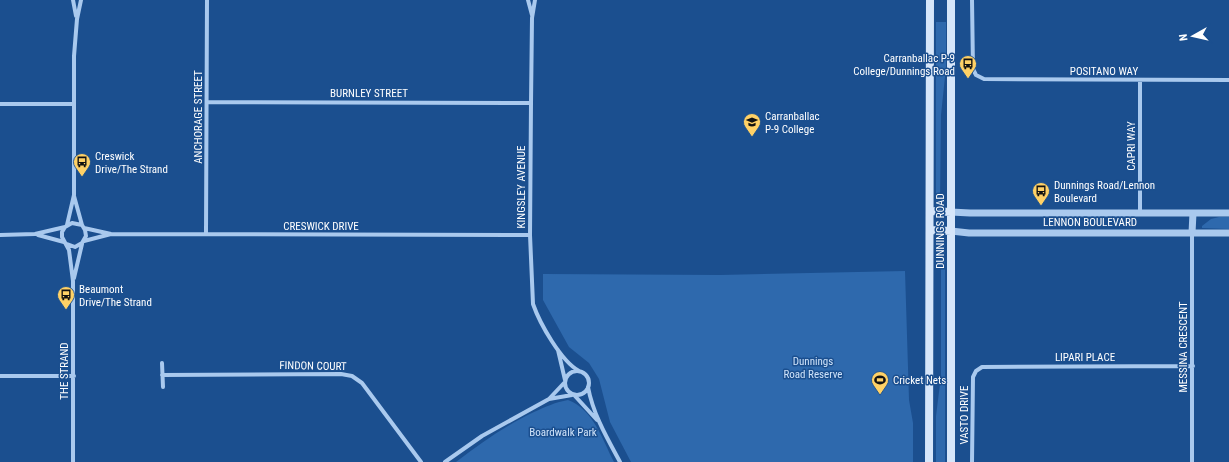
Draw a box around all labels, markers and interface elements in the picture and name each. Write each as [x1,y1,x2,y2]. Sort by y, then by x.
north arrow [1173,16,1213,56]
text: N [1177,33,1190,42]
place label: Carranballac P-9 College/Dunnings Road [853,52,955,78]
bus stop icon: Carranballac P-9 College/Dunnings Road [958,54,978,79]
street label: POSITANO WAY [1070,65,1138,78]
street label: ANCHORAGE STREET [192,70,205,164]
street label: BURNLEY STREET [330,87,408,100]
place label: Carranballac P-9 College [765,110,820,136]
school or university icon: Carranballac P-9 College [742,112,762,137]
street label: CAPRI WAY [1125,121,1138,171]
street label: KINGSLEY AVENUE [515,145,528,228]
place label: Creswick Drive/The Strand [95,150,168,176]
bus stop icon: Creswick Drive/The Strand [72,152,92,177]
place label: Dunnings Road/Lennon Boulevard [1054,179,1155,205]
bus stop icon: Dunnings Road/Lennon Boulevard [1031,181,1051,206]
street label: DUNNINGS ROAD [934,193,947,269]
street label: LENNON BOULEVARD [1043,216,1137,229]
street label: CRESWICK DRIVE [283,220,359,233]
place label: Beaumont Drive/The Strand [79,283,152,309]
bus stop icon: Beaumont Drive/The Strand [56,285,76,310]
street label: MESSINA CRESCENT [1177,301,1190,393]
street label: THE STRAND [58,342,71,400]
street label: LIPARI PLACE [1055,351,1116,364]
park label: Dunnings Road Reserve [783,355,843,381]
street label: FINDON COURT [279,359,347,373]
sports icon: Cricket Nets [870,370,890,395]
place label: Cricket Nets [893,374,946,387]
street label: VASTO DRIVE [958,385,971,445]
park label: Boardwalk Park [529,426,597,439]

